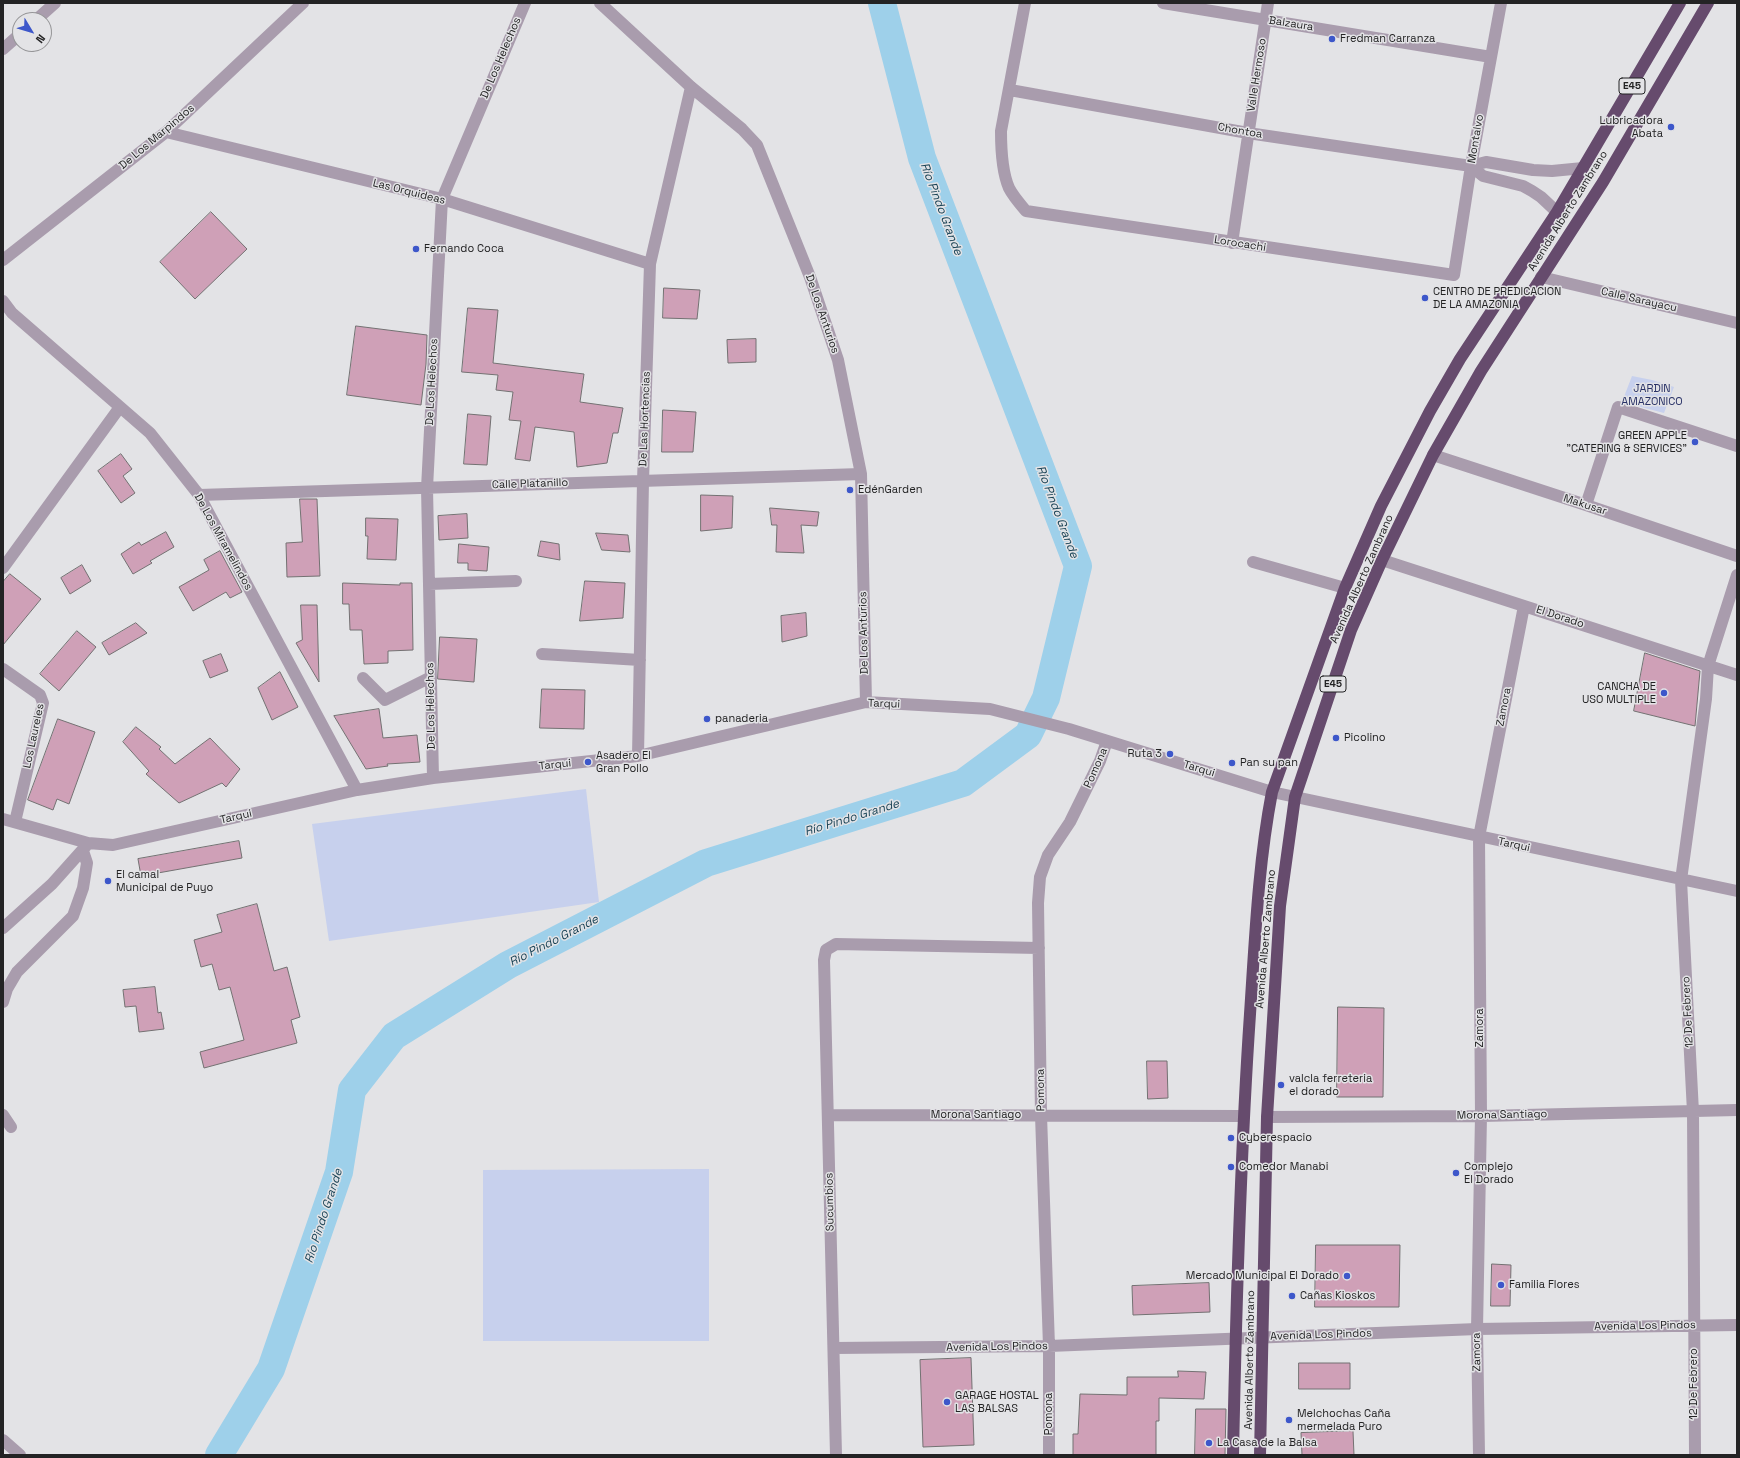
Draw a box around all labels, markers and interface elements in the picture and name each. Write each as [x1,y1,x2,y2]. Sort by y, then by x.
north arrow [12,12,52,52]
street label: Balzaura [1268,14,1314,34]
street label: De Los Helechos [478,15,524,101]
text: N [33,32,48,46]
place label: Fredman Carranza [1340,32,1435,46]
marker: Fredman Carranza [1327,34,1337,44]
street label: Valle Hermoso [1245,37,1269,113]
road number: E45 [1619,78,1645,94]
street label: De Los Marpindos [117,102,197,172]
street label: Montalvo [1465,114,1487,164]
place label: Lubricadora Abata [1599,114,1663,140]
street label: Chontoa [1217,121,1263,141]
marker: Lubricadora Abata [1666,122,1676,132]
street label: Avenida Alberto Zambrano [1525,148,1611,274]
water label: Río Pindo Grande [917,161,965,257]
street label: Las Orquideas [371,177,447,207]
street label: Lorocachi [1213,233,1267,255]
place label: Fernando Coca [424,242,504,256]
marker: Fernando Coca [411,244,421,254]
street label: De Los Anturios [802,273,842,355]
place label: CENTRO DE PREDICACION DE LA AMAZONIA [1433,285,1561,311]
street label: Calle Sarayacu [1600,285,1678,315]
marker: CENTRO DE PREDICACION DE LA AMAZONIA [1420,293,1430,303]
street label: De Los Helechos [423,338,441,426]
street label: De Las Hortencias [637,371,653,467]
park label: JARDIN AMAZONICO [1621,382,1683,408]
place label: GREEN APPLE "CATERING & SERVICES" [1566,429,1687,455]
marker: GREEN APPLE "CATERING & SERVICES" [1690,437,1700,447]
water label: Río Pindo Grande [1033,464,1081,560]
street label: Calle Platanillo [492,476,568,492]
place label: EdénGarden [858,483,922,497]
marker: EdénGarden [845,485,855,495]
street label: De Los Miramelindos [191,491,255,593]
street label: Makusar [1562,492,1608,518]
street label: Avenida Alberto Zambrano [1328,513,1396,645]
street label: De Los Anturios [857,592,871,674]
street label: El Dorado [1534,603,1586,631]
street label: De Los Helechos [424,662,438,750]
road number: E45 [1320,676,1346,692]
place label: CANCHA DE USO MULTIPLE [1582,680,1656,706]
street label: Zamora [1494,686,1514,728]
marker: CANCHA DE USO MULTIPLE [1659,688,1669,698]
street label: Tarqui [868,697,900,711]
street label: Los Laureles [21,702,47,770]
place label: panaderia [715,712,768,726]
marker: panaderia [702,714,712,724]
place label: Picolino [1344,731,1386,745]
marker: Picolino [1331,733,1341,743]
street label: Pomona [1081,746,1111,790]
place label: Ruta 3 [1128,747,1162,761]
place label: Asadero El Gran Pollo [596,749,651,775]
marker: Ruta 3 [1165,749,1175,759]
place label: Pan su pan [1240,756,1298,770]
street label: Tarqui [538,757,572,773]
marker: Asadero El Gran Pollo [583,757,593,767]
street label: Tarqui [1182,758,1216,780]
marker: Pan su pan [1227,758,1237,768]
water label: Río Pindo Grande [803,797,901,839]
street label: Tarqui [219,807,253,827]
street label: Tarqui [1497,835,1531,855]
place label: El camal Municipal de Puyo [116,868,213,894]
street label: Avenida Alberto Zambrano [1253,869,1279,1009]
marker: El camal Municipal de Puyo [103,876,113,886]
water label: Río Pindo Grande [507,912,601,970]
street label: 12 De Febrero [1680,976,1696,1048]
street label: Zamora [1473,1008,1487,1048]
street label: Pomona [1034,1069,1048,1111]
place label: valcla ferreteria el dorado [1289,1072,1372,1098]
marker: valcla ferreteria el dorado [1276,1080,1286,1090]
street label: Morona Santiago [931,1108,1021,1122]
street label: Morona Santiago [1457,1108,1547,1122]
place label: Cyberespacio [1239,1131,1312,1145]
marker: Cyberespacio [1226,1133,1236,1143]
place label: Comedor Manabi [1239,1160,1328,1174]
place label: Complejo El Dorado [1464,1160,1514,1186]
marker: Comedor Manabi [1226,1162,1236,1172]
water label: Río Pindo Grande [302,1167,346,1265]
marker: Complejo El Dorado [1451,1168,1461,1178]
street label: Sucumbios [823,1173,837,1231]
place label: Mercado Municipal El Dorado [1186,1269,1339,1283]
marker: Mercado Municipal El Dorado [1342,1271,1352,1281]
place label: Familia Flores [1509,1278,1580,1292]
marker: Familia Flores [1496,1280,1506,1290]
place label: Cañas Kioskos [1300,1289,1375,1303]
street label: Avenida Alberto Zambrano [1242,1290,1258,1430]
marker: Cañas Kioskos [1287,1291,1297,1301]
street label: Avenida Los Pindos [1594,1319,1696,1333]
street label: Avenida Los Pindos [1270,1327,1372,1343]
street label: Zamora [1470,1332,1484,1372]
street label: Avenida Los Pindos [946,1340,1048,1354]
street label: 12 De Febrero [1687,1348,1701,1420]
place label: GARAGE HOSTAL LAS BALSAS [955,1389,1039,1415]
street label: Pomona [1042,1393,1056,1435]
marker: GARAGE HOSTAL LAS BALSAS [942,1397,952,1407]
place label: Melchochas Caña mermelada Puro [1297,1407,1391,1433]
marker: Melchochas Caña mermelada Puro [1284,1415,1294,1425]
place label: La Casa de la Balsa [1217,1436,1317,1450]
marker: La Casa de la Balsa [1204,1438,1214,1448]

